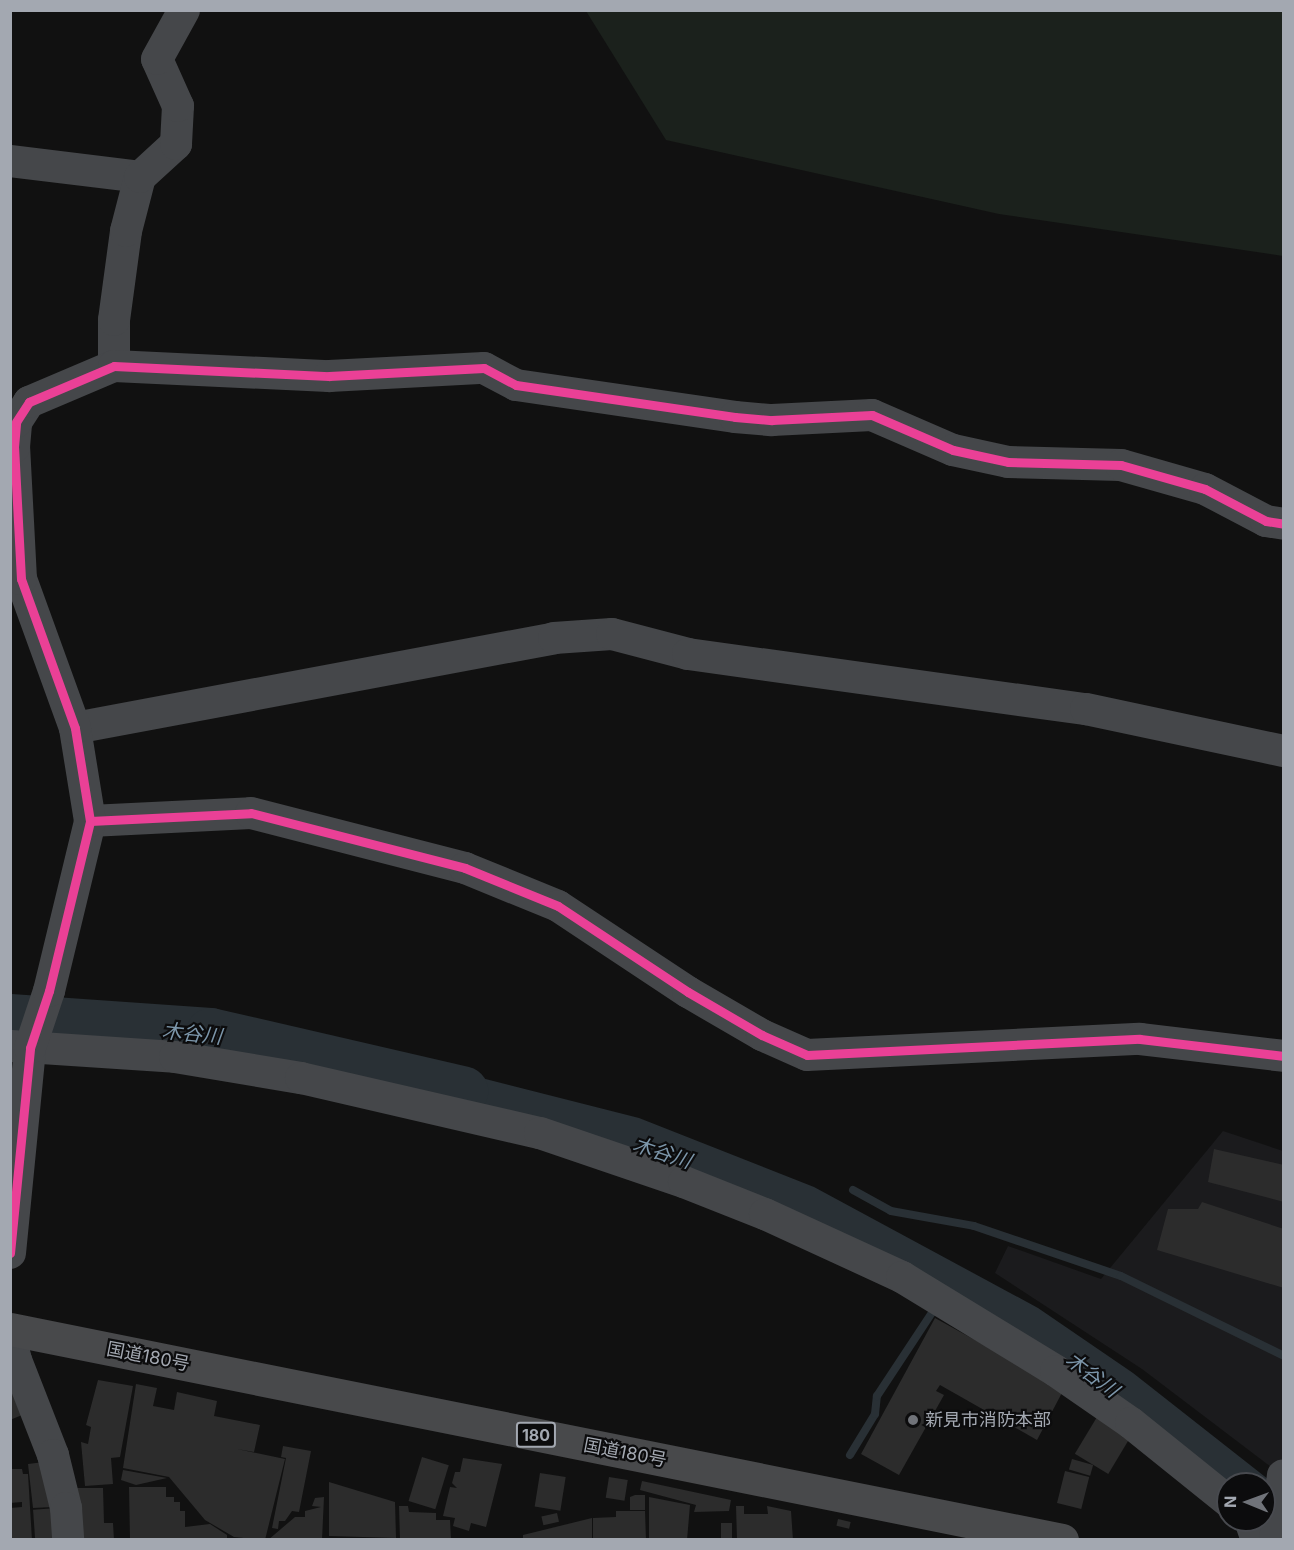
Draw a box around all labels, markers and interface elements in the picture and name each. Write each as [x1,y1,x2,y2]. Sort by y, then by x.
water label: 木谷川 [161,1019,223,1049]
water label: 木谷川 [630,1132,694,1174]
street label: 国道180号 [105,1338,191,1376]
water label: 木谷川 [1061,1347,1123,1403]
place label: 新見市消防本部 [925,1409,1051,1431]
marker: 新見市消防本部 [906,1413,920,1427]
road number: 180 [515,1422,557,1448]
street label: 国道180号 [582,1434,668,1472]
north arrow [1216,1472,1276,1532]
text: N [1220,1495,1240,1508]

